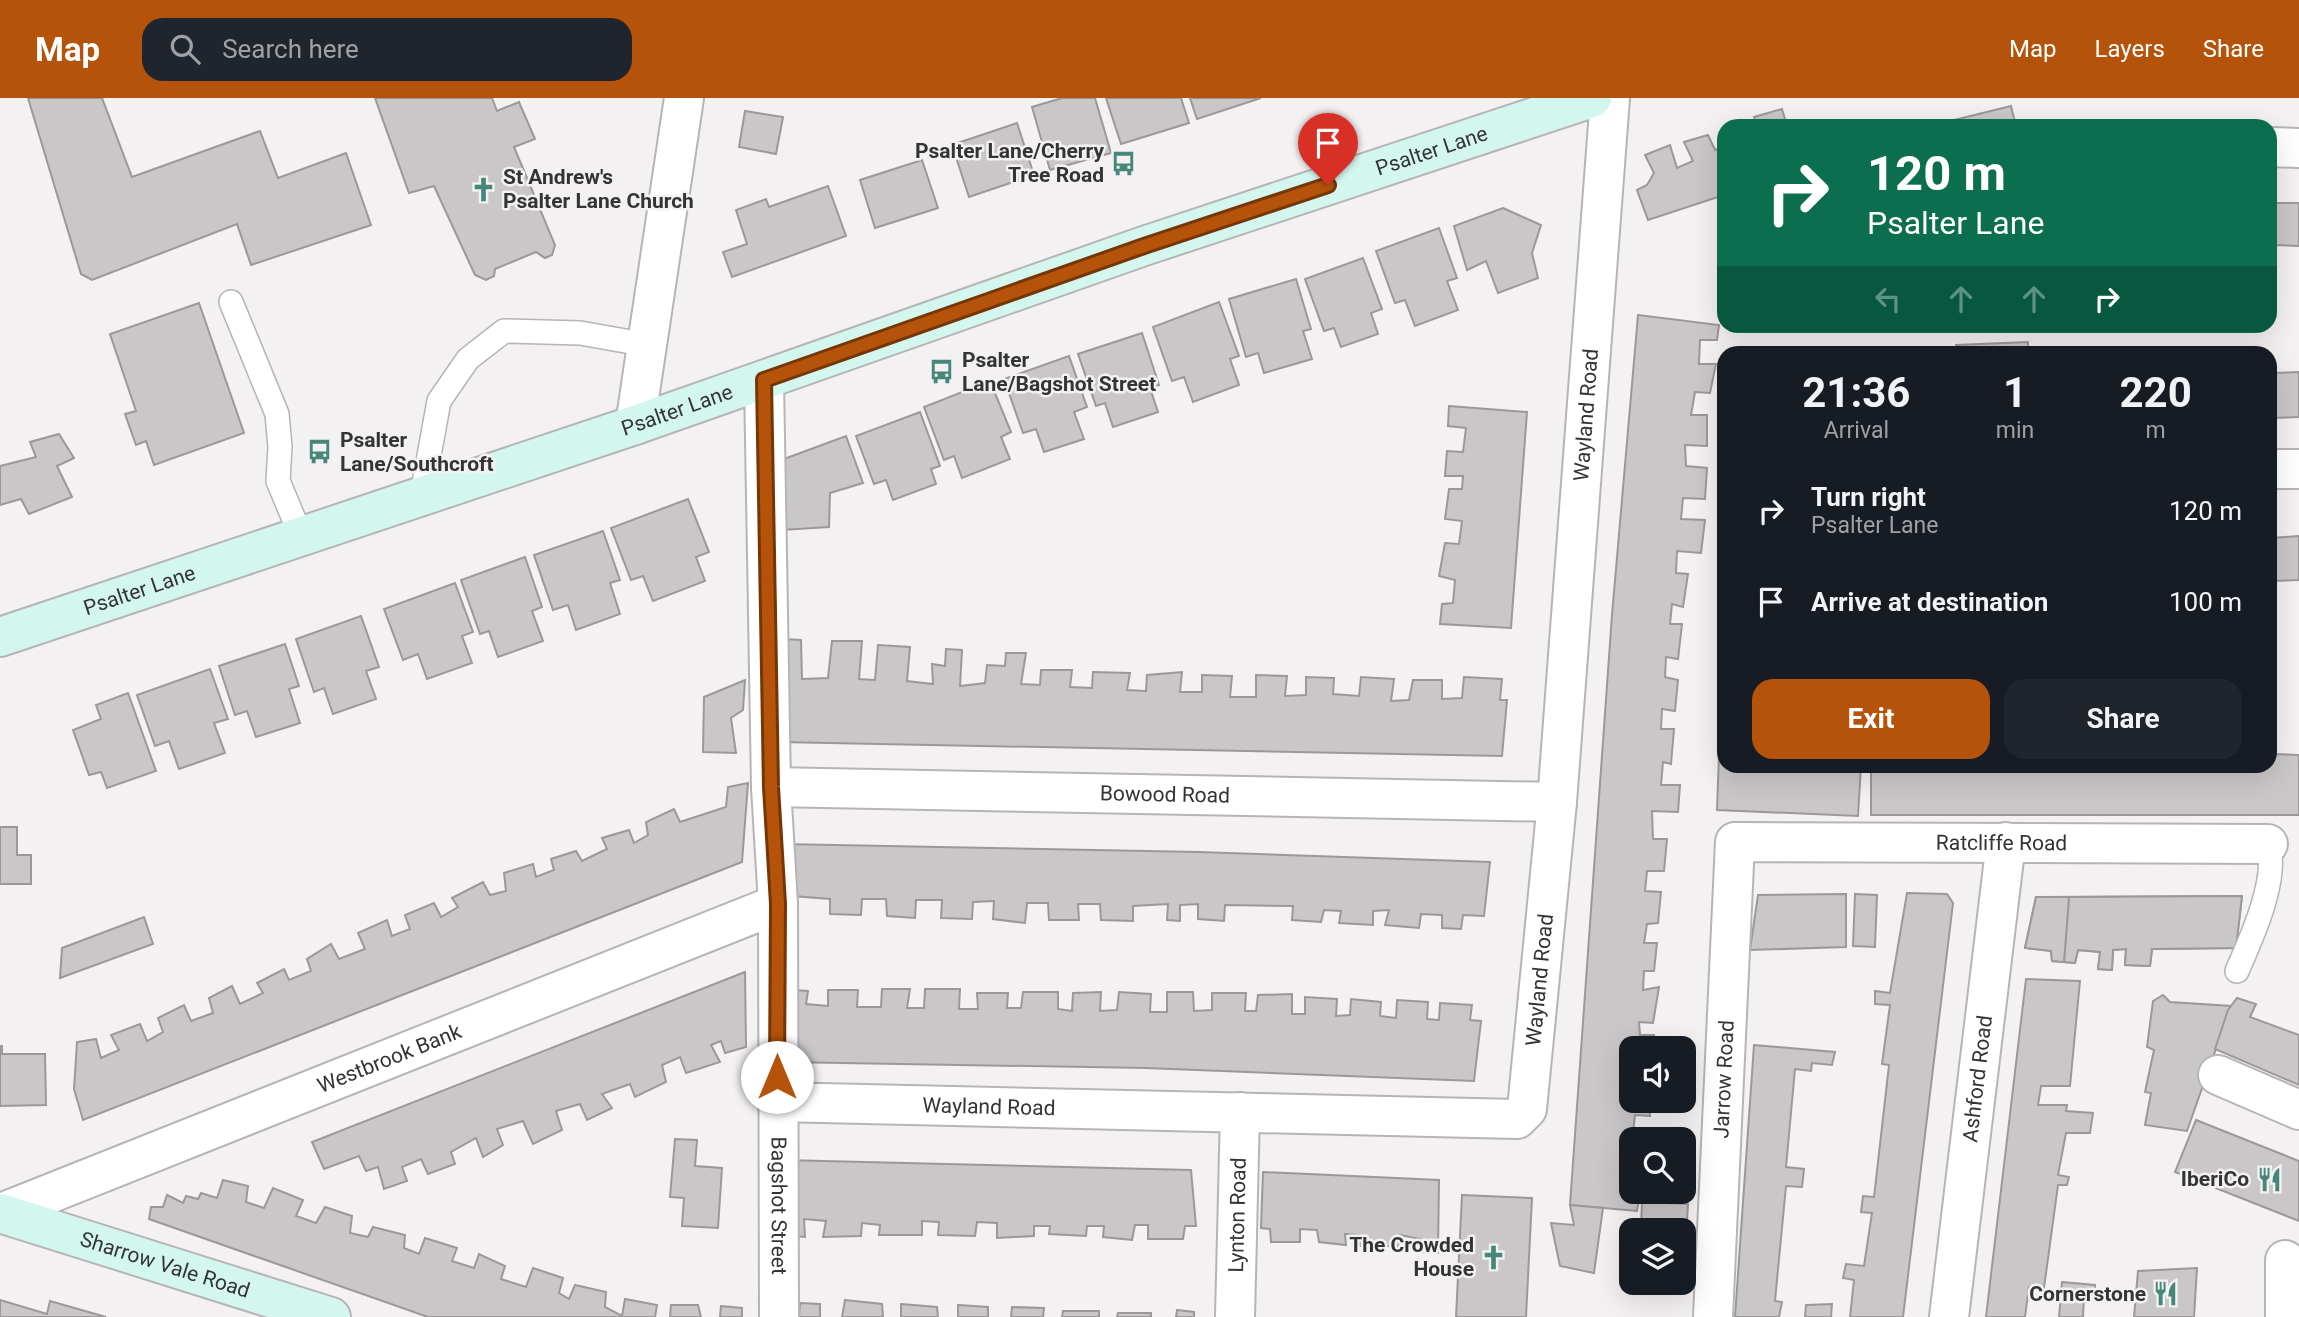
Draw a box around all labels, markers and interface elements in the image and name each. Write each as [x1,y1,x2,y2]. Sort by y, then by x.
search box [142,18,632,81]
text: Map [35,30,100,69]
icon: search [166,30,204,68]
text: Search here [222,34,359,64]
text: Map [2009,35,2057,63]
text: Layers [2095,35,2165,63]
text: Share [2203,35,2264,63]
pin [1298,113,1358,185]
street label: Psalter Lane [1373,121,1491,181]
icon: arrive [1309,124,1347,162]
place label: Psalter Lane/Cherry Tree Road [915,139,1104,187]
text: 120 m [1867,145,2006,202]
icon: right [1752,147,1843,238]
bus stop icon: Psalter Lane/Cherry Tree Road [1110,149,1138,177]
place label: St Andrew's Psalter Lane Church [503,165,694,213]
church icon: St Andrew's Psalter Lane Church [469,175,497,203]
text: Psalter Lane [1867,204,2044,242]
icon: left [1869,280,1907,318]
icon: ahead [1942,280,1980,318]
icon: ahead [2015,280,2053,318]
icon: right [2088,280,2126,318]
place label: Psalter Lane/Bagshot Street [962,348,1156,396]
street label: Wayland Road [1569,348,1603,482]
bus stop icon: Psalter Lane/Bagshot Street [928,358,956,386]
text: 21:36 [1802,368,1910,417]
text: 1 [2003,368,2027,417]
text: 220 [2119,368,2192,417]
street label: Psalter Lane [618,380,736,441]
text: Arrival [1824,417,1889,444]
text: min [1996,417,2034,444]
text: m [2146,417,2166,444]
place label: Psalter Lane/Southcroft [340,428,494,476]
bus stop icon: Psalter Lane/Southcroft [306,438,334,466]
text: Turn right [1811,482,1926,512]
icon: right [1752,492,1790,530]
text: 120 m [2169,496,2242,526]
text: Psalter Lane [1811,512,1939,539]
street label: Psalter Lane [80,561,198,620]
icon: arrive [1752,583,1790,621]
text: Arrive at destination [1811,587,2048,617]
text: 100 m [2169,587,2242,617]
button: Exit [1752,679,1990,759]
button: Share [2004,679,2242,759]
street label: Bowood Road [1100,781,1230,808]
street label: Ratcliffe Road [1936,831,2067,855]
street label: Wayland Road [1521,913,1558,1047]
street label: Ashford Road [1958,1014,1997,1143]
street label: Westbrook Bank [314,1019,465,1098]
street label: Jarrow Road [1709,1020,1739,1139]
map controls [1619,1036,1696,1295]
button: sound [1619,1036,1696,1113]
position arrow [740,1040,814,1114]
street label: Wayland Road [922,1093,1056,1120]
button: search [1619,1127,1696,1204]
street label: Bagshot Street [767,1137,791,1275]
street label: Lynton Road [1224,1157,1251,1273]
restaurant icon: IberiCo [2255,1165,2283,1193]
place label: IberiCo [2181,1167,2249,1191]
button: layers [1619,1218,1696,1295]
street label: Sharrow Vale Road [77,1227,253,1303]
place label: The Crowded House [1349,1233,1474,1281]
church icon: The Crowded House [1480,1243,1508,1271]
restaurant icon: Cornerstone [2152,1280,2180,1308]
place label: Cornerstone [2029,1282,2146,1306]

